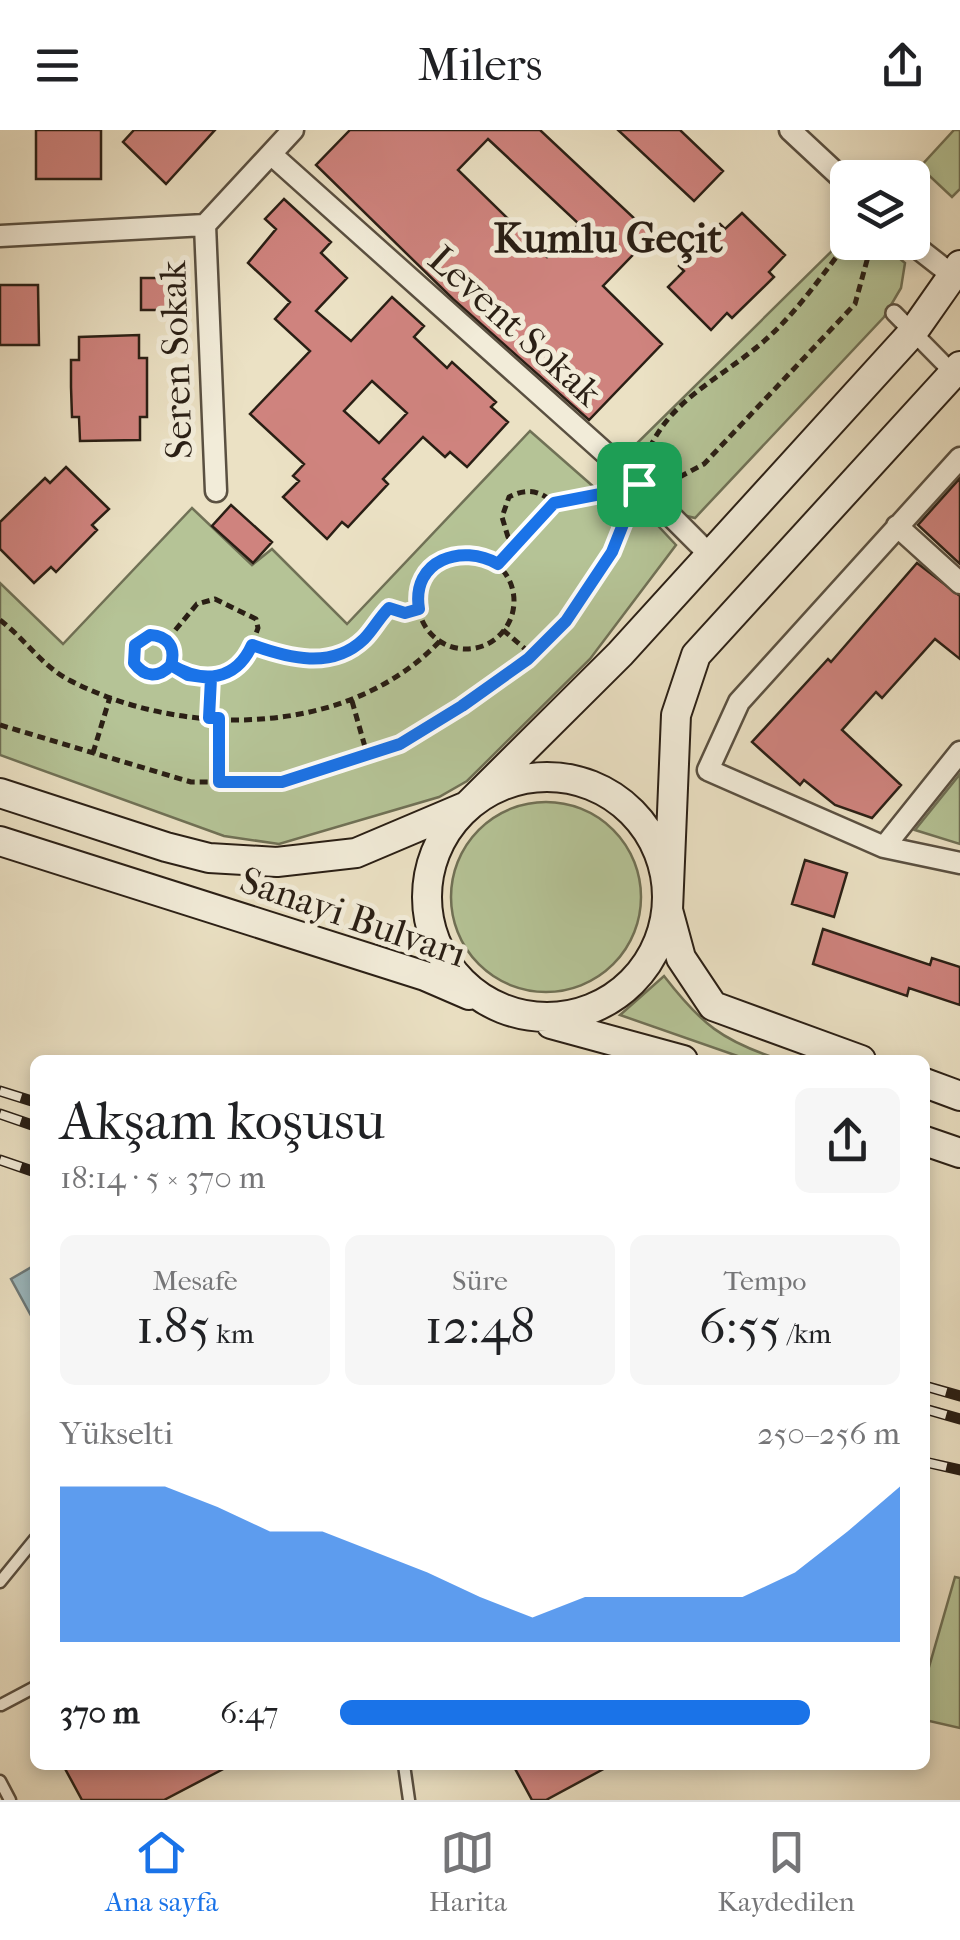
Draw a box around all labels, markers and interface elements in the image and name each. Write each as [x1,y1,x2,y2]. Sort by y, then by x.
icon: menu [30,38,85,93]
icon: share [875,38,930,93]
text: Milers [418,39,542,92]
map controls [830,160,930,260]
button: layers [830,160,930,260]
district label: Kumlu Geçit [494,214,723,264]
street label: Levent Sokak [419,237,611,416]
street label: Seren Sokak [150,260,202,460]
pin [597,442,682,527]
icon: arrive [612,457,667,512]
street label: Sanayi Bulvarı [234,857,472,977]
button: share [795,1088,900,1193]
text: Akşam koşusu [60,1089,385,1153]
text: 18:14 · 5 × 370 m [60,1159,265,1196]
text: Mesafe [152,1264,238,1297]
text: Süre [452,1264,508,1297]
text: Tempo [723,1264,807,1297]
text: 1.85 [136,1297,210,1356]
text: 12:48 [425,1297,535,1356]
text: 6:55 [699,1297,781,1356]
text: km [210,1317,254,1350]
text: /km [781,1317,831,1350]
text: Yükselti [60,1415,173,1452]
text: 250–256 m [757,1415,900,1452]
text: 370 m [60,1694,140,1731]
text: 6:47 [220,1694,279,1731]
tab: Ana sayfa [105,1825,218,1918]
tab: Harita [429,1825,507,1918]
tab: Kaydedilen [717,1825,855,1918]

